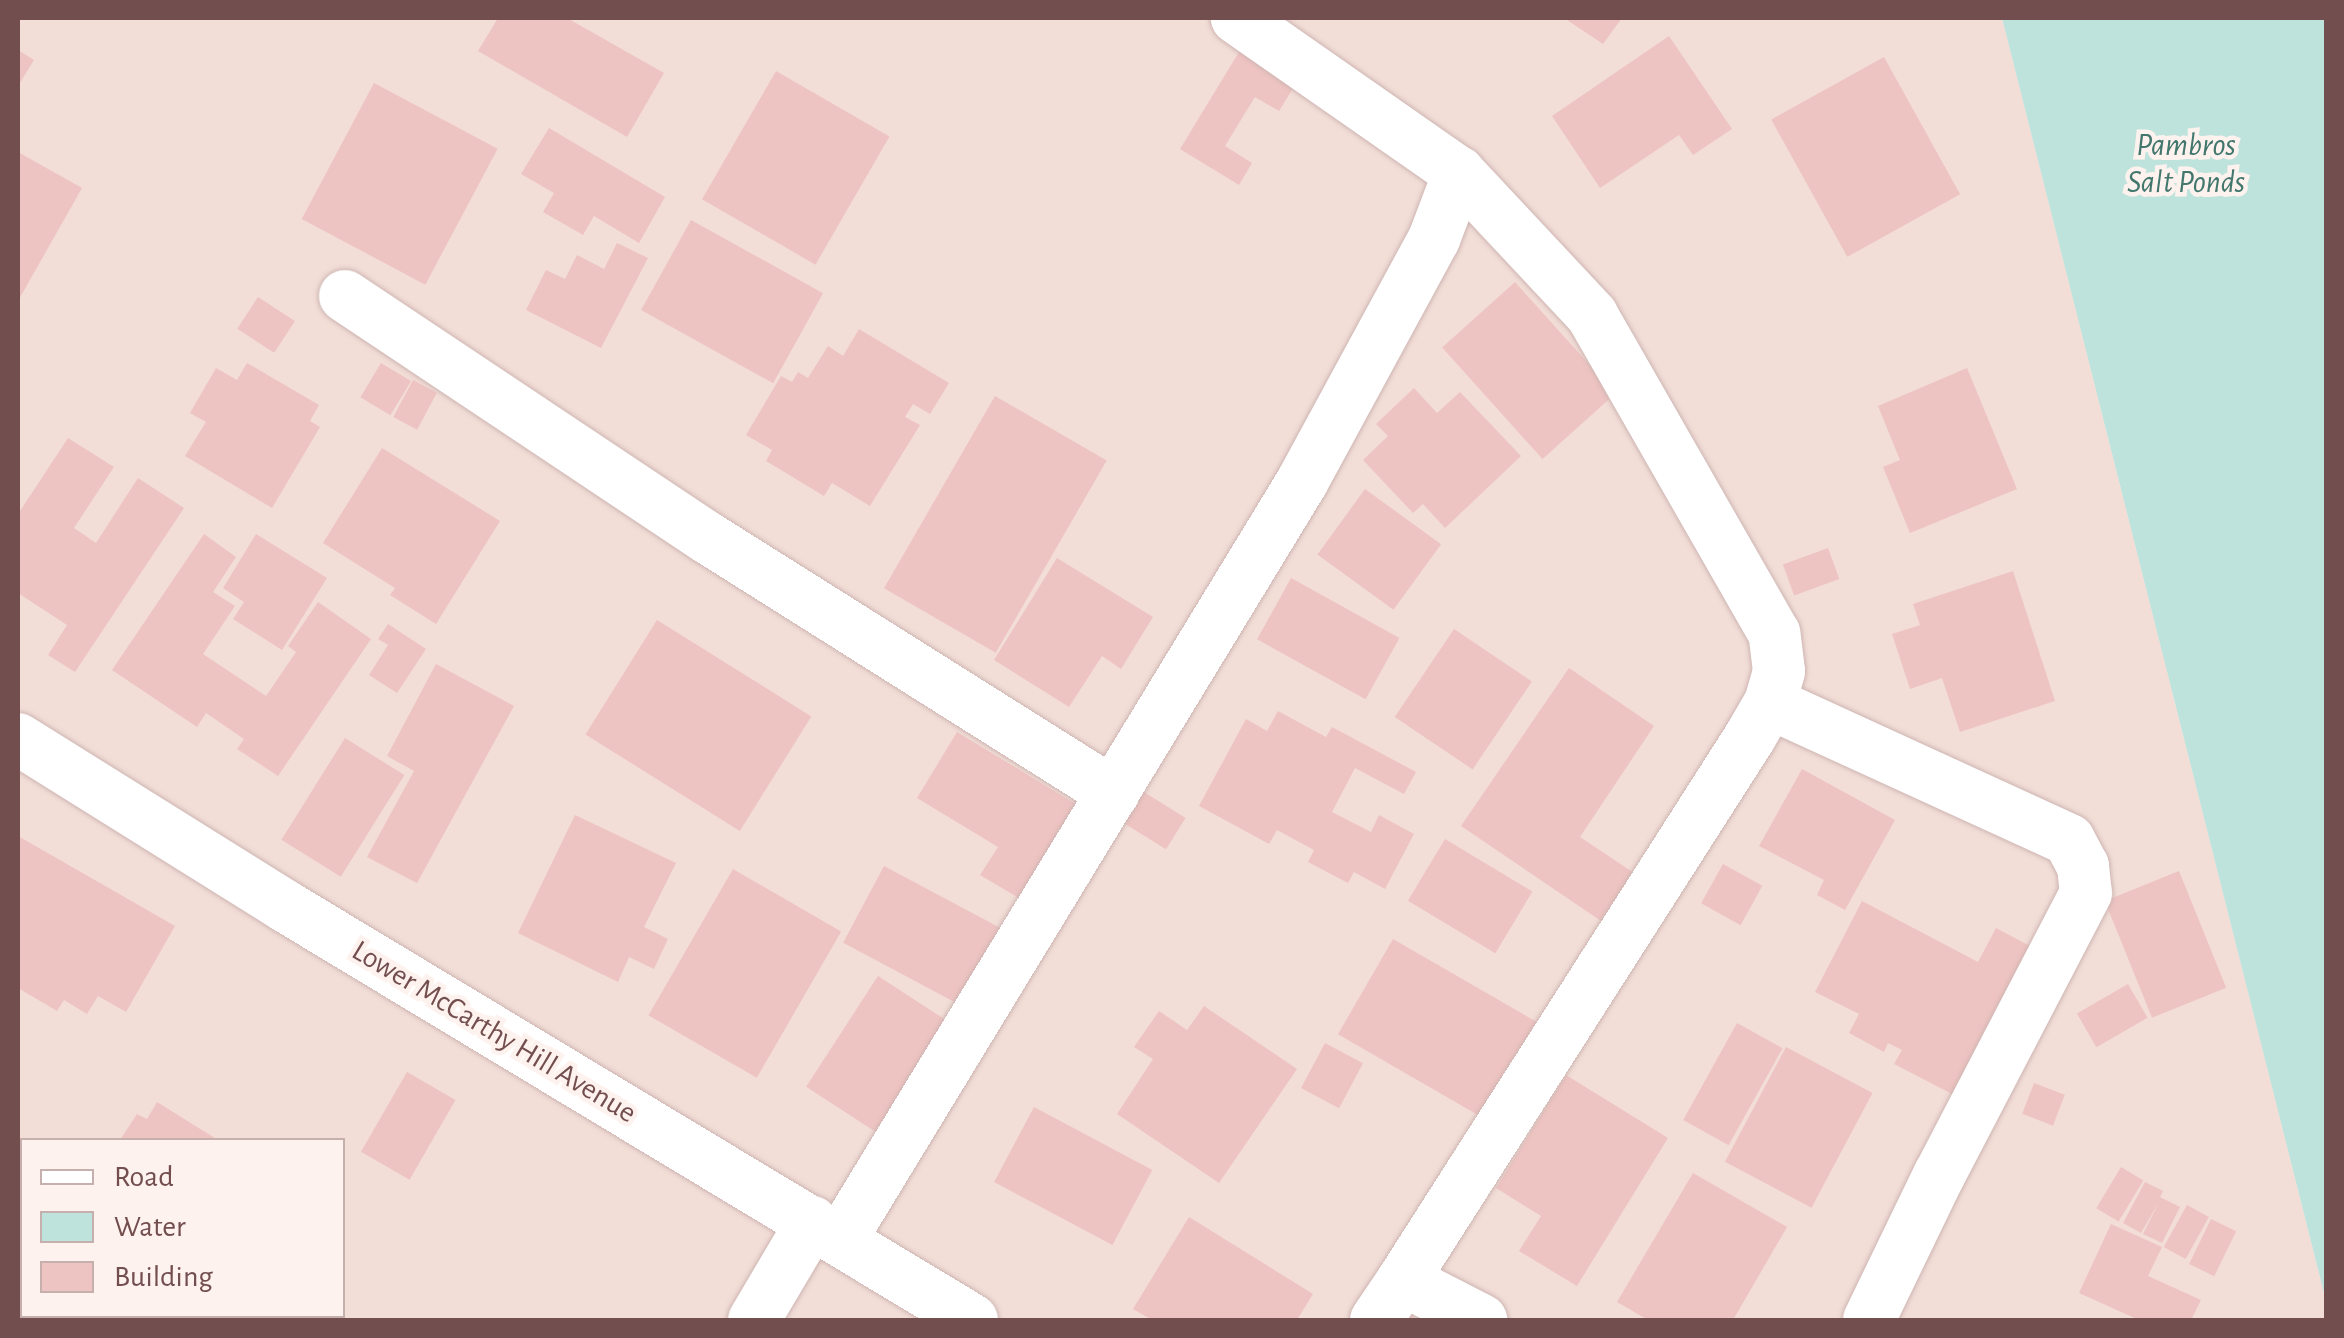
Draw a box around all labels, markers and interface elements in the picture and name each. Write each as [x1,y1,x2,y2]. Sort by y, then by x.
water label: Pambros Salt Ponds [2127,127,2245,202]
street label: Lower McCarthy Hill Avenue [345,933,643,1131]
legend [20,1138,345,1318]
text: Road [114,1162,174,1192]
text: Water [114,1212,186,1242]
text: Building [114,1262,213,1292]

